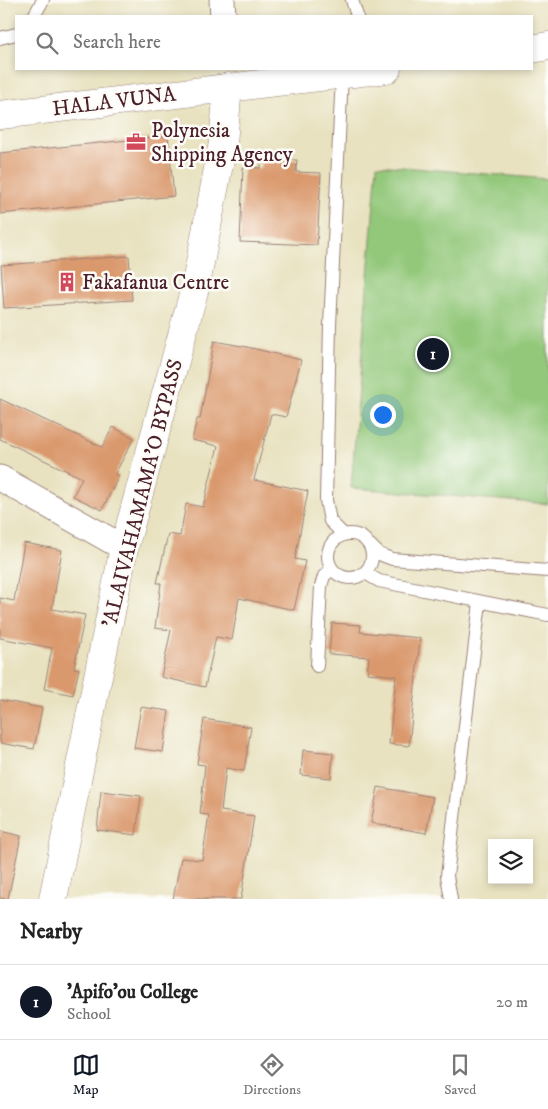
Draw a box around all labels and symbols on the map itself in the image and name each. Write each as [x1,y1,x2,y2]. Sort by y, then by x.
street label: HALA VUNA [51,81,178,122]
place label: Polynesia Shipping Agency [151,118,294,168]
office icon: Polynesia Shipping Agency [125,131,147,153]
place label: Fakafanua Centre [82,270,230,296]
building icon: Fakafanua Centre [56,271,78,293]
pin: 1 [417,335,449,373]
street label: 'ALAIVAHAMAMA'O BYPASS [97,357,189,630]
your location [370,402,396,428]

